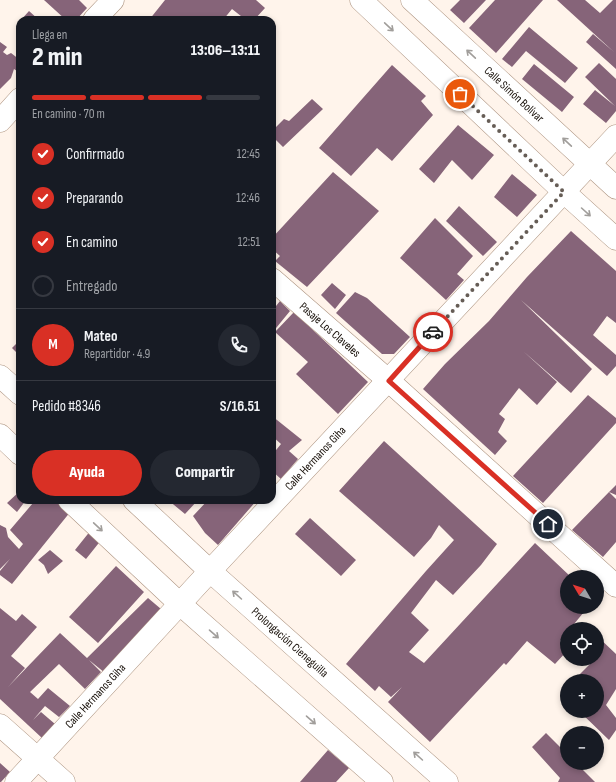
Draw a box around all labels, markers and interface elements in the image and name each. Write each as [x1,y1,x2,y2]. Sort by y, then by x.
one-way arrow [384,22,394,32]
text: Llega en [32,27,67,43]
text: 13:06–13:11 [191,41,260,60]
text: 2 min [32,42,82,73]
one-way arrow [466,50,476,59]
street label: Calle Simón Bolívar [481,63,547,126]
pin [443,77,477,111]
icon: bag [449,83,471,105]
text: En camino · 70 m [32,106,105,122]
one-way arrow [562,138,572,147]
icon: check [32,143,54,165]
text: Confirmado [66,145,125,164]
text: 12:45 [237,146,260,162]
icon: check [32,187,54,209]
text: Preparando [66,189,123,208]
text: 12:46 [236,190,260,206]
one-way arrow [581,207,591,217]
icon: check [32,231,54,253]
text: En camino [66,233,118,252]
text: 12:51 [238,234,260,250]
text: Entregado [66,277,117,296]
street label: Pasaje Los Claveles [296,299,363,361]
courier [413,312,453,352]
icon: car [422,321,444,343]
button: phone [218,324,260,366]
text: Mateo [84,327,117,346]
text: M [48,335,58,354]
text: Repartidor · 4.9 [84,346,150,362]
text: Pedido #8346 [32,397,101,416]
text: S/16.51 [220,397,260,416]
street label: Calle Hermanos Giha [282,423,350,494]
button: Ayuda [32,450,142,496]
button: Compartir [150,450,260,496]
pin [531,507,565,541]
icon: home [537,513,559,535]
one-way arrow [93,522,103,532]
north arrow [560,570,604,614]
map controls [560,570,604,770]
one-way arrow [233,591,243,600]
street label: Prolongación Cieneguilla [248,604,331,681]
button: locate [560,622,604,666]
one-way arrow [209,629,219,638]
street label: Calle Hermanos Giha [62,660,129,732]
button: + [560,674,604,718]
one-way arrow [306,715,317,724]
button: − [560,726,604,770]
one-way arrow [413,751,423,761]

